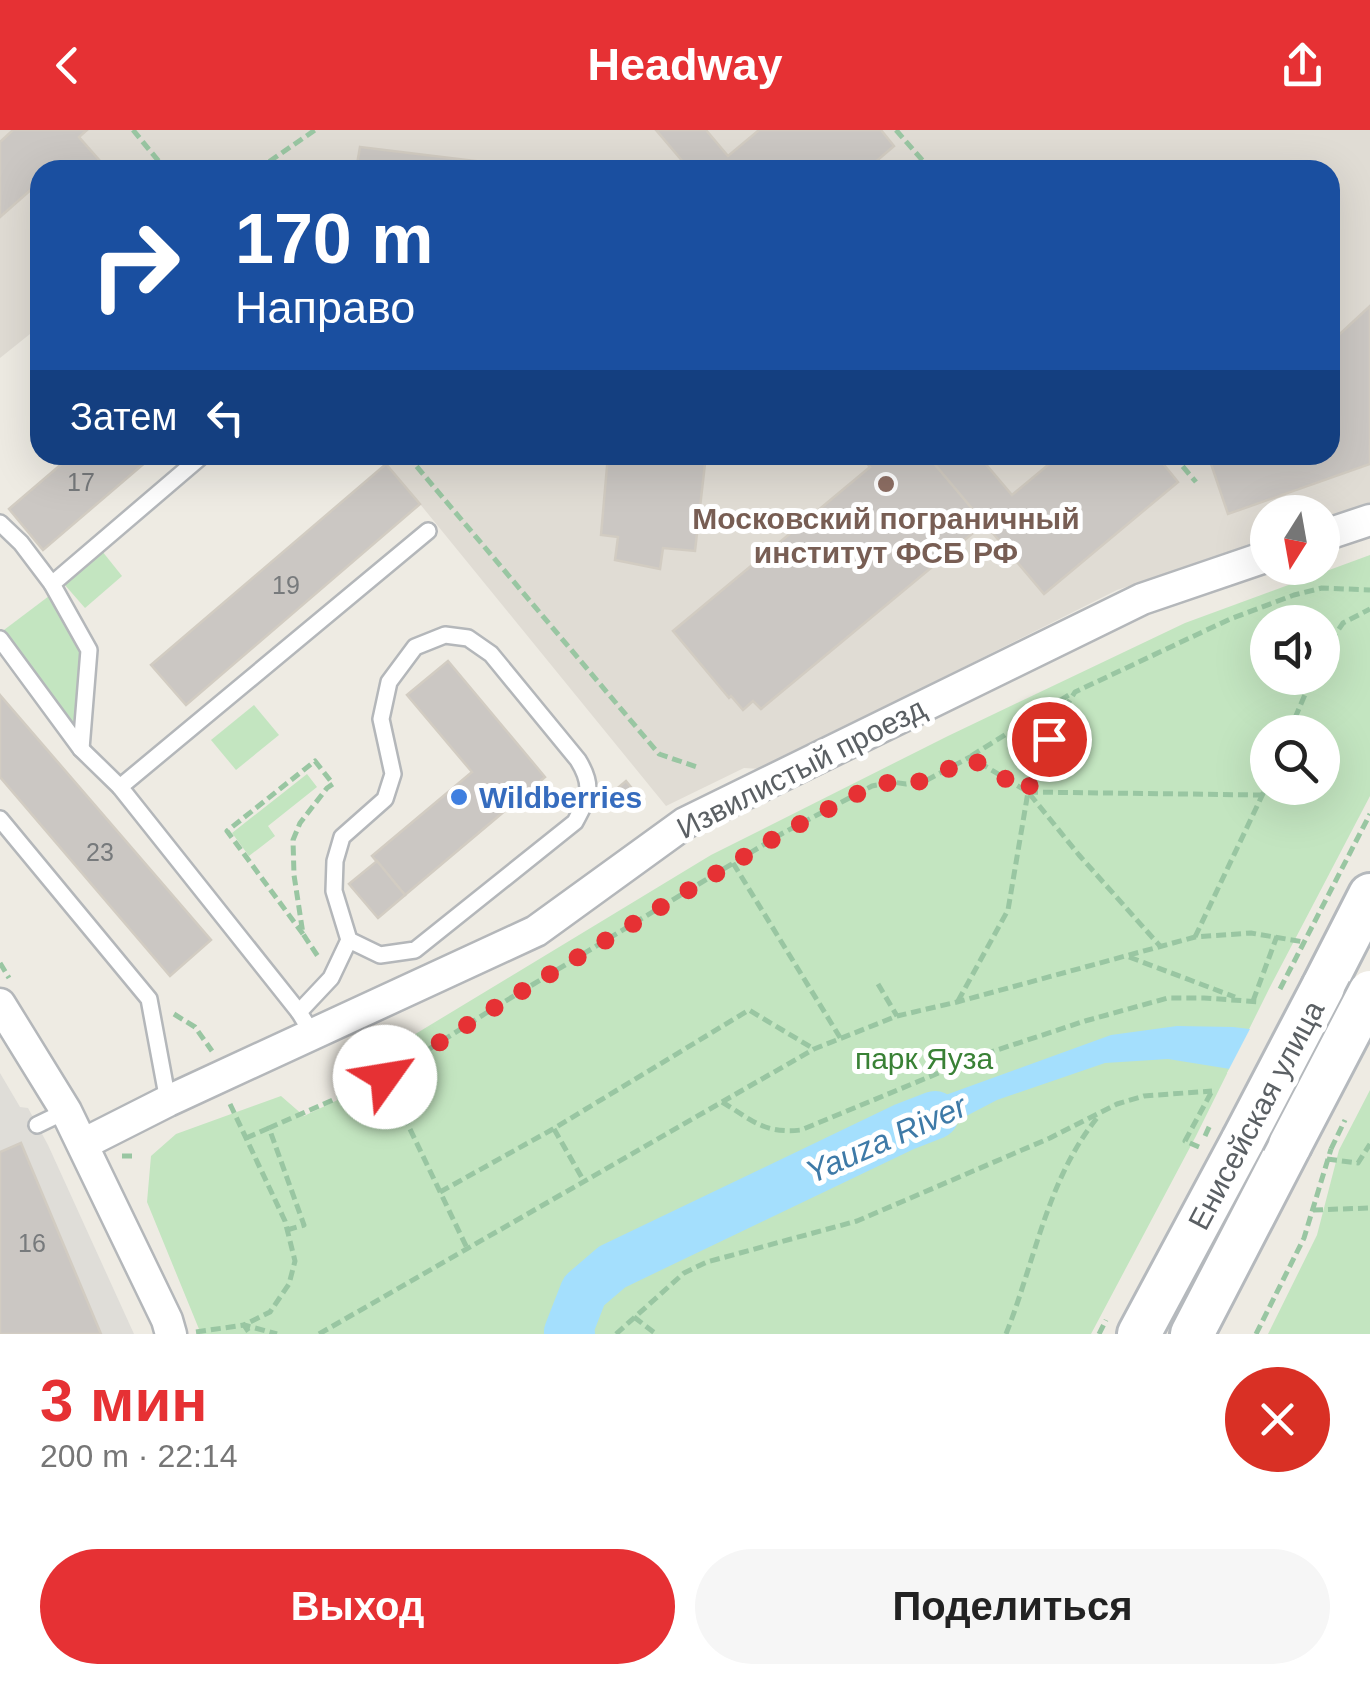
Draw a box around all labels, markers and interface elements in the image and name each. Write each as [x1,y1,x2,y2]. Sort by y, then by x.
icon: back [40,38,95,93]
icon: share [1275,38,1330,93]
text: Headway [587,39,783,90]
icon: right [70,200,200,330]
text: 170 m [235,200,433,278]
text: Направо [235,282,415,333]
icon: left [198,390,253,445]
text: Затем [70,396,178,438]
house number: 17 [67,468,95,496]
marker: Московский пограничный институт ФСБ РФ [875,473,897,495]
north arrow [1250,495,1340,585]
map controls [1250,495,1340,805]
place label: Московский пограничный институт ФСБ РФ [692,502,1080,569]
house number: 19 [272,571,300,599]
button: sound [1250,605,1340,695]
street label: Извилистый проезд [671,691,931,845]
pin [1007,697,1092,782]
icon: arrive [1022,712,1077,767]
button: search [1250,715,1340,805]
place label: Wildberries [479,781,642,814]
marker: Wildberries [448,786,470,808]
house number: 23 [86,838,114,866]
street label: Енисейская улица [1182,995,1330,1235]
position arrow [333,1025,437,1129]
park label: парк Яуза [855,1042,993,1075]
water label: Yauza River [800,1087,973,1190]
house number: 16 [18,1229,46,1257]
text: 3 мин [40,1367,208,1434]
button: close [1225,1367,1330,1472]
text: 200 m · 22:14 [40,1438,237,1474]
button: Выход [40,1549,675,1664]
button: Поделиться [695,1549,1330,1664]

